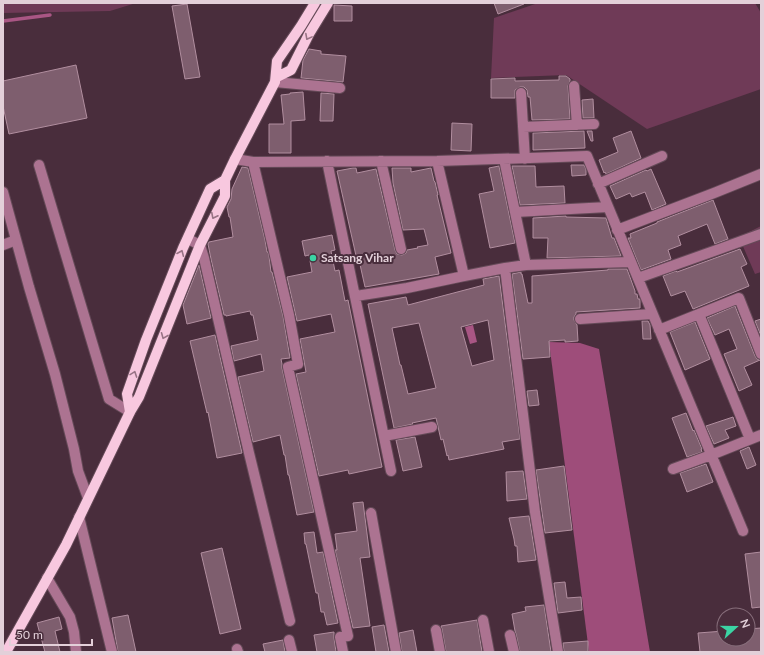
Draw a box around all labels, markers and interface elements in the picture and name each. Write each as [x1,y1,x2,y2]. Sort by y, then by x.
one-way arrow [305,32,313,40]
one-way arrow [212,212,219,219]
one-way arrow [177,249,185,256]
place label: Satsang Vihar [321,250,394,265]
marker: Satsang Vihar [308,253,318,263]
one-way arrow [160,332,168,339]
one-way arrow [130,371,138,378]
north arrow [716,607,756,647]
text: N [738,617,753,630]
scale bar [10,621,92,647]
text: 50 m [16,627,43,642]

